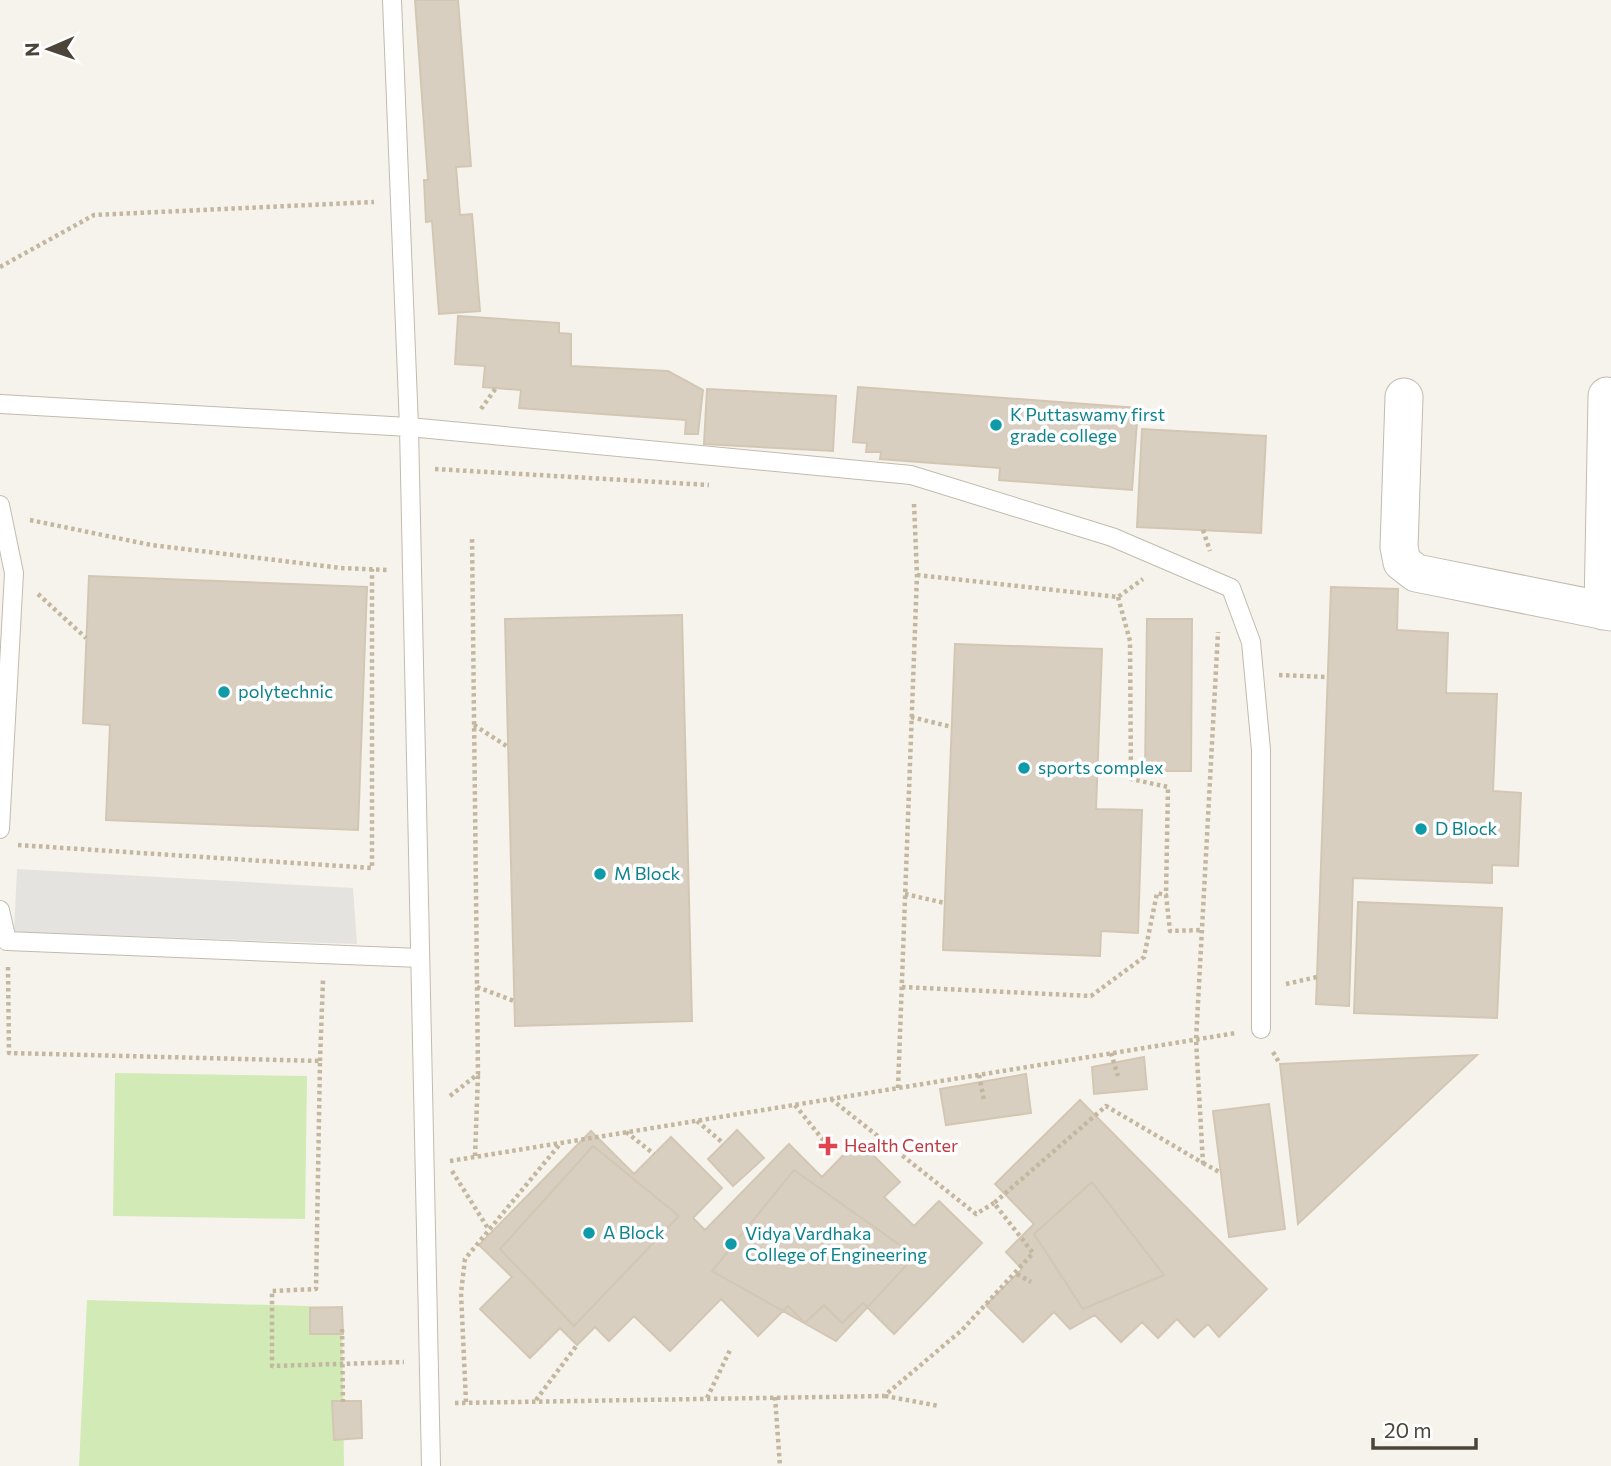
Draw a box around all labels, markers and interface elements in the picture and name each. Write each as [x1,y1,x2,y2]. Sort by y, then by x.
north arrow [14,14,84,84]
text: N [20,42,43,57]
place label: K Puttaswamy first grade college [1010,403,1165,446]
marker: K Puttaswamy first grade college [988,417,1004,433]
place label: polytechnic [238,680,333,702]
marker: polytechnic [216,684,232,700]
place label: sports complex [1038,756,1164,778]
marker: sports complex [1016,760,1032,776]
place label: D Block [1435,817,1498,839]
marker: D Block [1413,821,1429,837]
place label: M Block [614,862,681,884]
marker: M Block [592,866,608,882]
place label: Health Center [844,1134,958,1156]
marker: Health Center [818,1136,838,1156]
place label: A Block [603,1221,665,1243]
place label: Vidya Vardhaka College of Engineering [745,1222,927,1265]
marker: A Block [581,1225,597,1241]
marker: Vidya Vardhaka College of Engineering [723,1236,739,1252]
scale bar [1373,1406,1476,1450]
text: 20 m [1384,1417,1432,1442]

